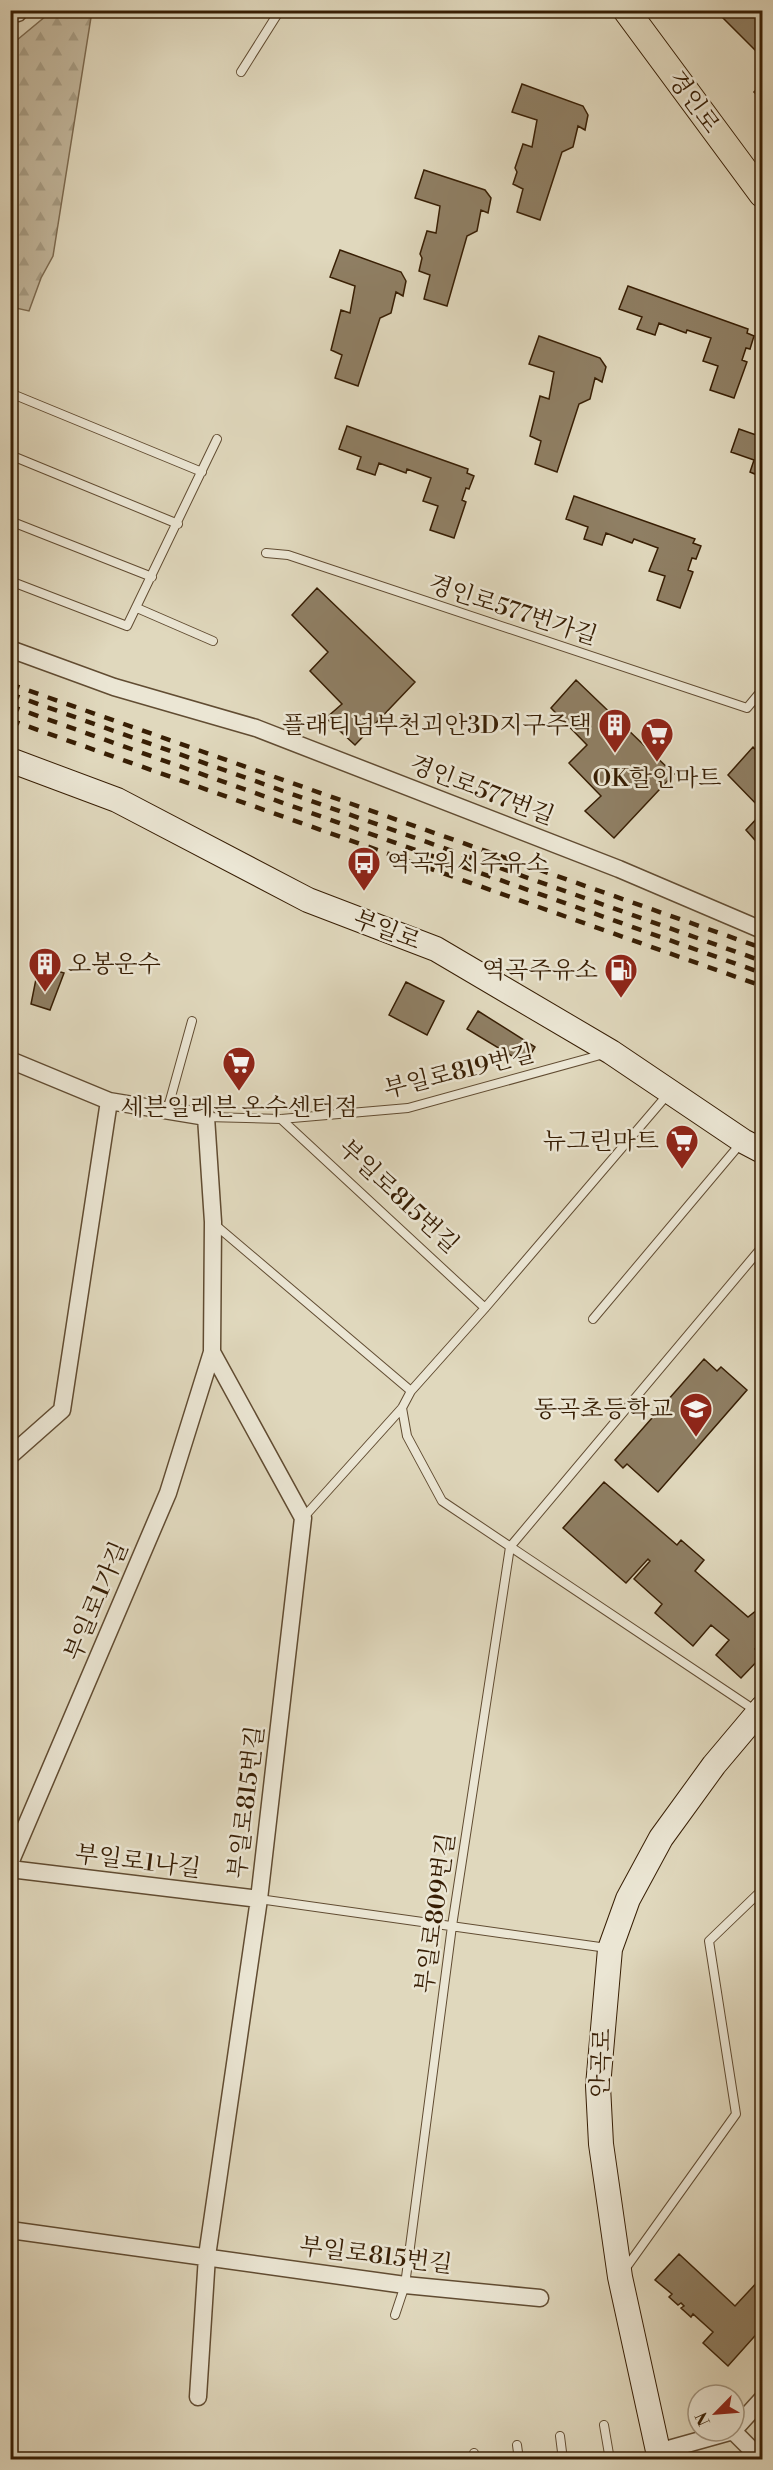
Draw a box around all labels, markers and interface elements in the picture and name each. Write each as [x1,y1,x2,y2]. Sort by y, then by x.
street label: 경인로 [661,66,726,140]
street label: 경인로577번가길 [425,570,601,652]
building icon: 플래티넘부천괴안3D지구주택 [597,707,633,754]
place label: 플래티넘부천괴안3D지구주택 [282,711,592,741]
supermarket icon: OK할인마트 [639,716,675,763]
street label: 경인로577번길 [405,750,558,832]
place label: OK할인마트 [593,764,722,794]
bus stop icon: 역곡워시주유소 [346,845,382,892]
place label: 역곡워시주유소 [387,849,549,879]
street label: 부일로 [349,904,424,957]
building icon: 오봉운수 [27,946,63,993]
place label: 오봉운수 [68,950,161,980]
fuel station icon: 역곡주유소 [603,952,639,999]
place label: 역곡주유소 [482,956,598,986]
street label: 부일로819번길 [381,1039,538,1105]
supermarket icon: 세븐일레븐 온수센터점 [221,1045,257,1092]
place label: 세븐일레븐 온수센터점 [121,1093,357,1123]
supermarket icon: 뉴그린마트 [664,1123,700,1170]
place label: 뉴그린마트 [543,1127,659,1157]
street label: 부일로815번길 [332,1133,465,1260]
school or university icon: 동곡초등학교 [678,1391,714,1438]
place label: 동곡초등학교 [534,1395,673,1425]
street label: 부일로1가길 [58,1537,135,1665]
street label: 부일로815번길 [223,1724,271,1880]
street label: 부일로809번길 [410,1831,462,1995]
street label: 부일로1나길 [73,1839,202,1885]
street label: 안곡로 [586,2028,618,2098]
street label: 부일로815번길 [298,2232,454,2280]
north arrow [686,2383,746,2443]
text: N [691,2409,715,2429]

